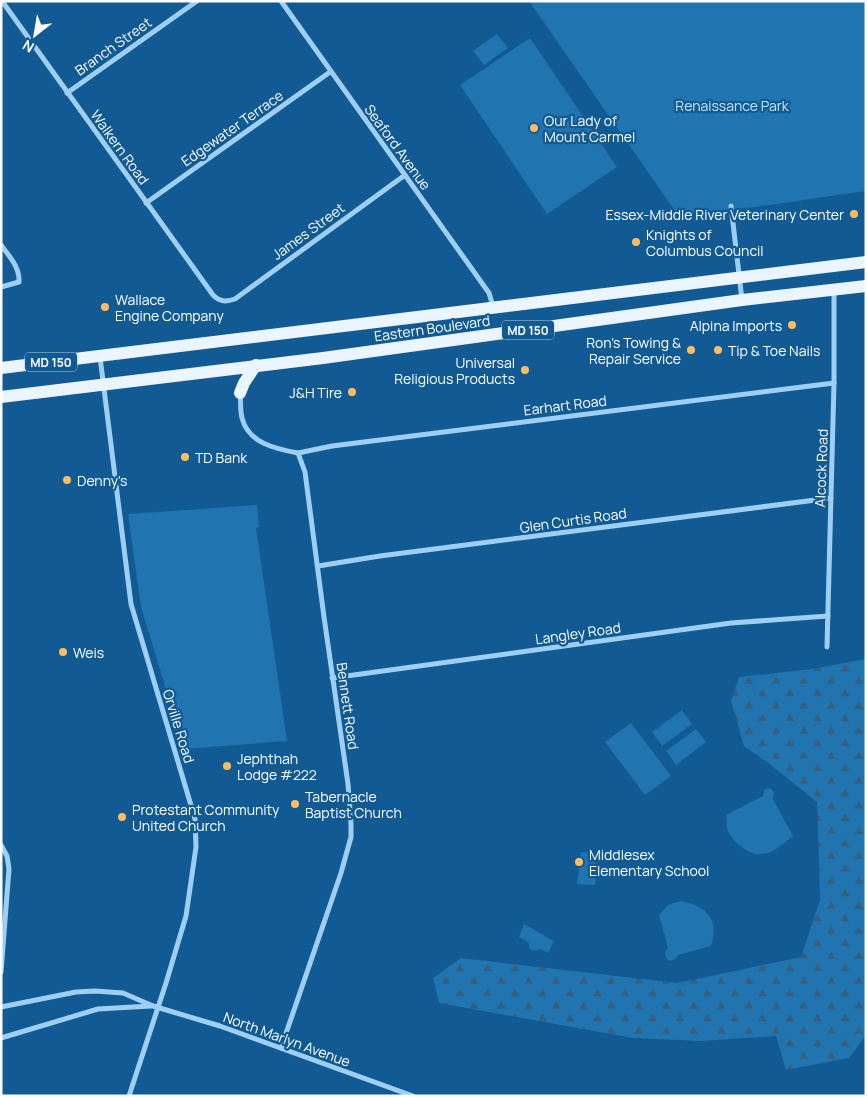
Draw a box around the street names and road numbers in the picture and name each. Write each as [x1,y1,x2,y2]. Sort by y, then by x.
street label: Branch Street [71,12,155,79]
street label: Edgewater Terrace [177,86,287,170]
street label: Seaford Avenue [361,100,435,194]
street label: Walkern Road [86,106,154,188]
street label: James Street [268,198,349,264]
street label: Eastern Boulevard [373,310,491,346]
road number: MD 150 [502,320,554,340]
road number: MD 150 [25,352,77,372]
street label: Earhart Road [522,390,608,420]
street label: Alcock Road [810,428,832,508]
street label: Glen Curtis Road [518,503,628,537]
street label: Langley Road [534,618,622,648]
street label: Bennett Road [332,661,364,751]
street label: Orville Road [159,687,199,765]
street label: North Marlyn Avenue [221,1007,353,1071]

